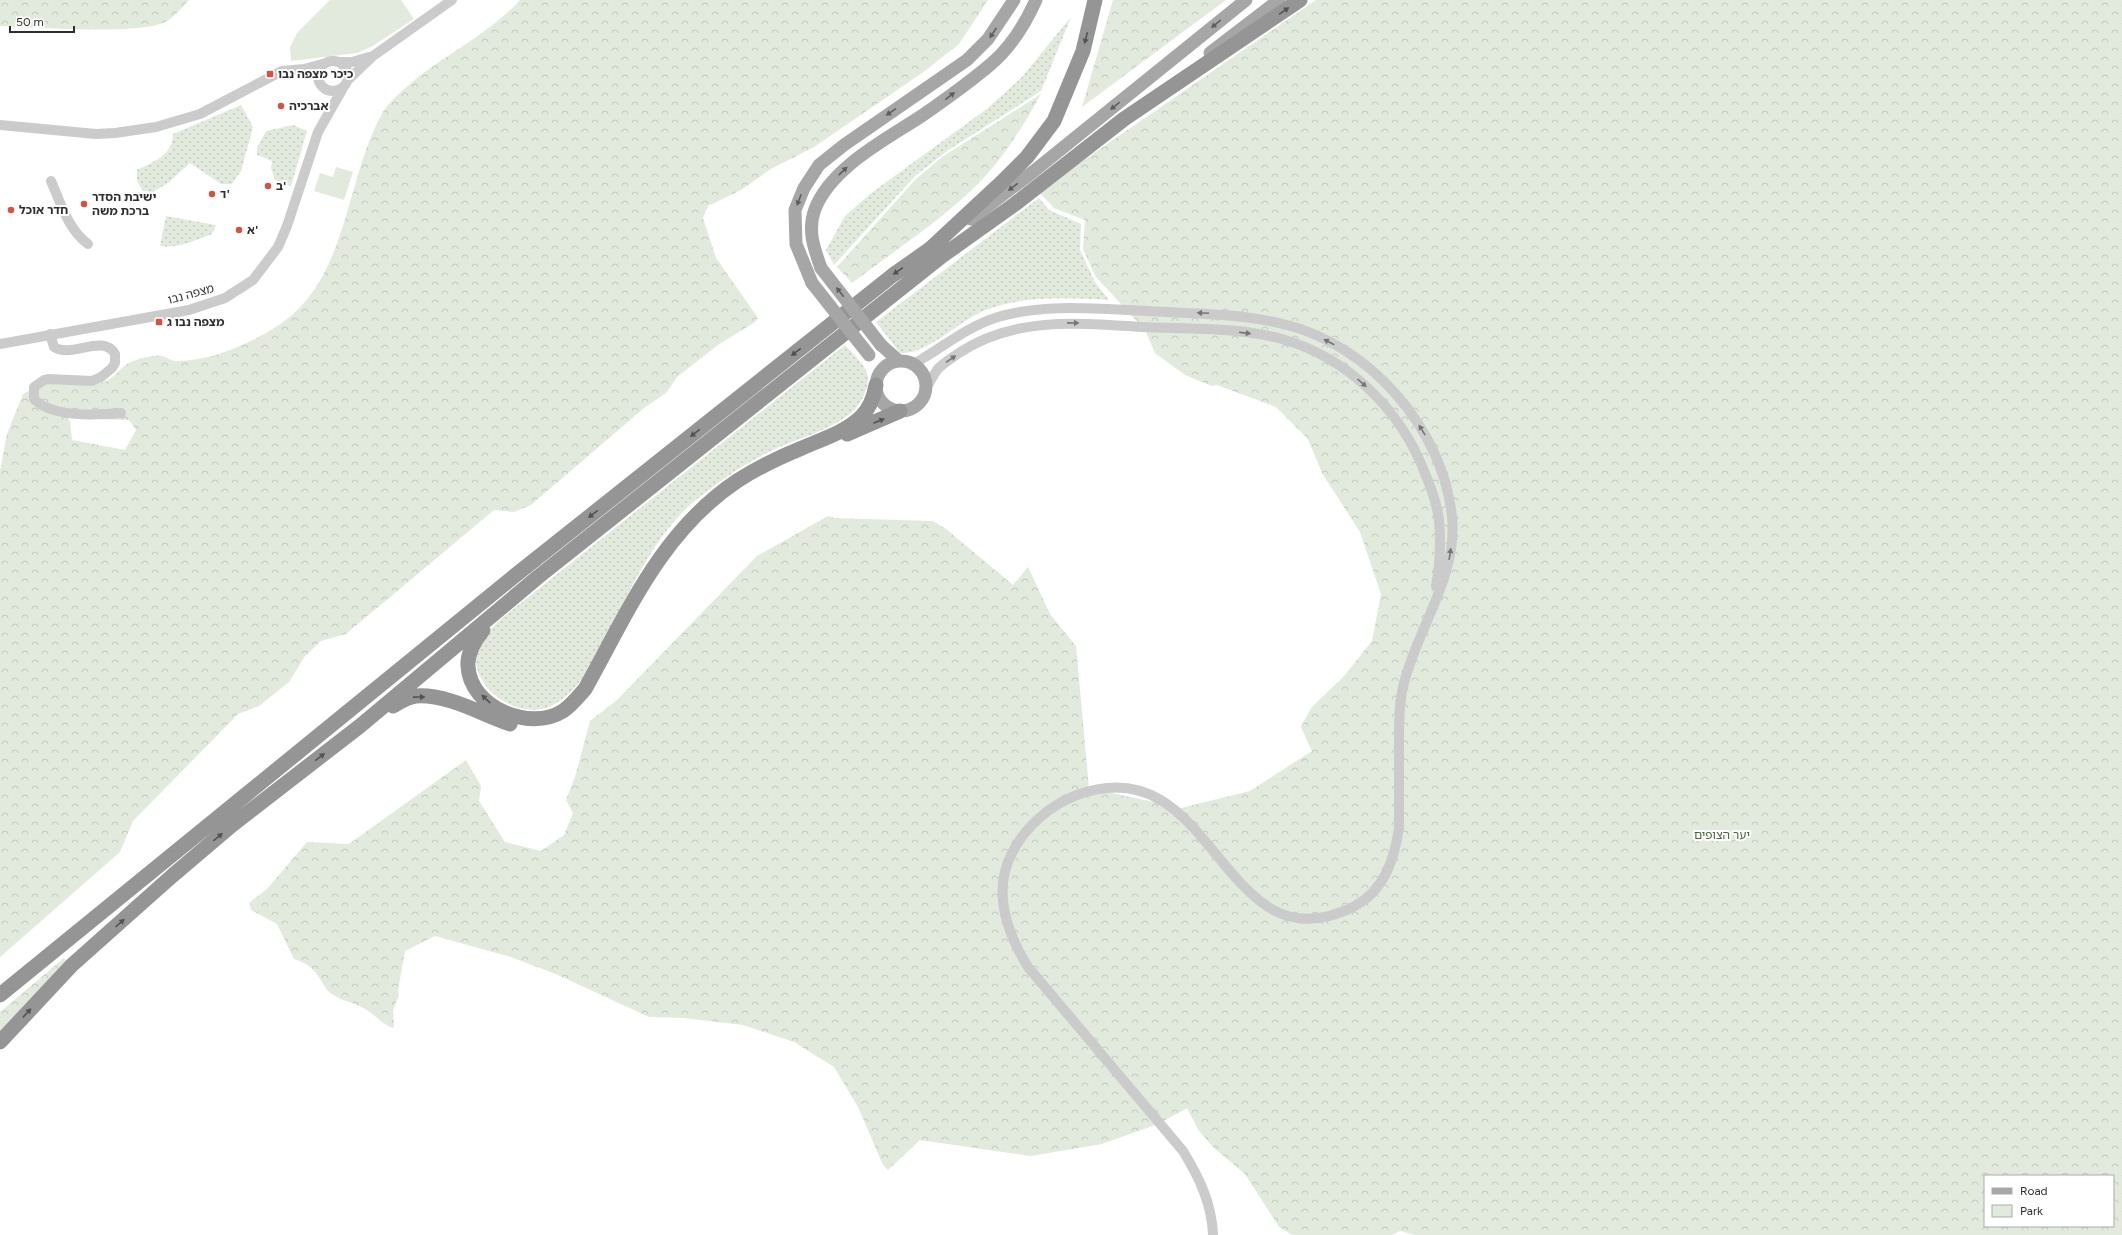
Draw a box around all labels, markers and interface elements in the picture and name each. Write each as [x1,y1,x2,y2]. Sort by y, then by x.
one-way arrow [1279,7,1289,15]
scale bar [10,8,74,34]
text: 50 m [16,15,44,29]
one-way arrow [1211,20,1222,29]
one-way arrow [989,27,997,38]
one-way arrow [1083,32,1089,44]
place label: כיכר מצפה נבו [278,67,353,81]
marker: כיכר מצפה נבו [265,69,275,79]
one-way arrow [944,92,955,101]
place label: אברכיה [289,99,329,113]
marker: אברכיה [276,101,286,111]
one-way arrow [1109,102,1120,110]
one-way arrow [886,108,896,116]
one-way arrow [838,166,848,176]
place label: ב' [276,179,286,193]
marker: ב' [263,181,273,191]
one-way arrow [1008,183,1019,191]
place label: ד' [220,187,230,201]
marker: ד' [207,189,217,199]
place label: ישיבת הסדר ברכת משה [92,190,156,218]
one-way arrow [796,195,802,207]
marker: ישיבת הסדר ברכת משה [79,199,89,209]
place label: חדר אוכל [19,203,68,217]
marker: חדר אוכל [6,205,16,215]
place label: א' [247,223,258,237]
marker: א' [234,225,244,235]
one-way arrow [893,267,904,275]
street label: מצפה נבו [166,281,216,307]
one-way arrow [836,287,844,298]
one-way arrow [1197,310,1209,317]
place label: מצפה נבו ג [167,315,225,329]
marker: מצפה נבו ג [154,317,164,327]
one-way arrow [1067,320,1080,326]
one-way arrow [1239,330,1251,336]
one-way arrow [1323,339,1335,345]
one-way arrow [791,348,802,356]
one-way arrow [946,355,956,363]
one-way arrow [1357,379,1368,388]
one-way arrow [873,417,885,423]
one-way arrow [1418,425,1426,435]
one-way arrow [689,428,700,437]
one-way arrow [587,509,598,518]
one-way arrow [1447,548,1453,560]
one-way arrow [413,694,426,700]
one-way arrow [481,695,491,704]
one-way arrow [315,753,326,762]
park label: יער הצופים [1694,828,1750,842]
one-way arrow [212,833,223,842]
one-way arrow [115,918,125,927]
one-way arrow [22,1008,32,1018]
legend [1984,1175,2114,1227]
text: Road [2020,1184,2048,1198]
text: Park [2020,1204,2043,1218]

